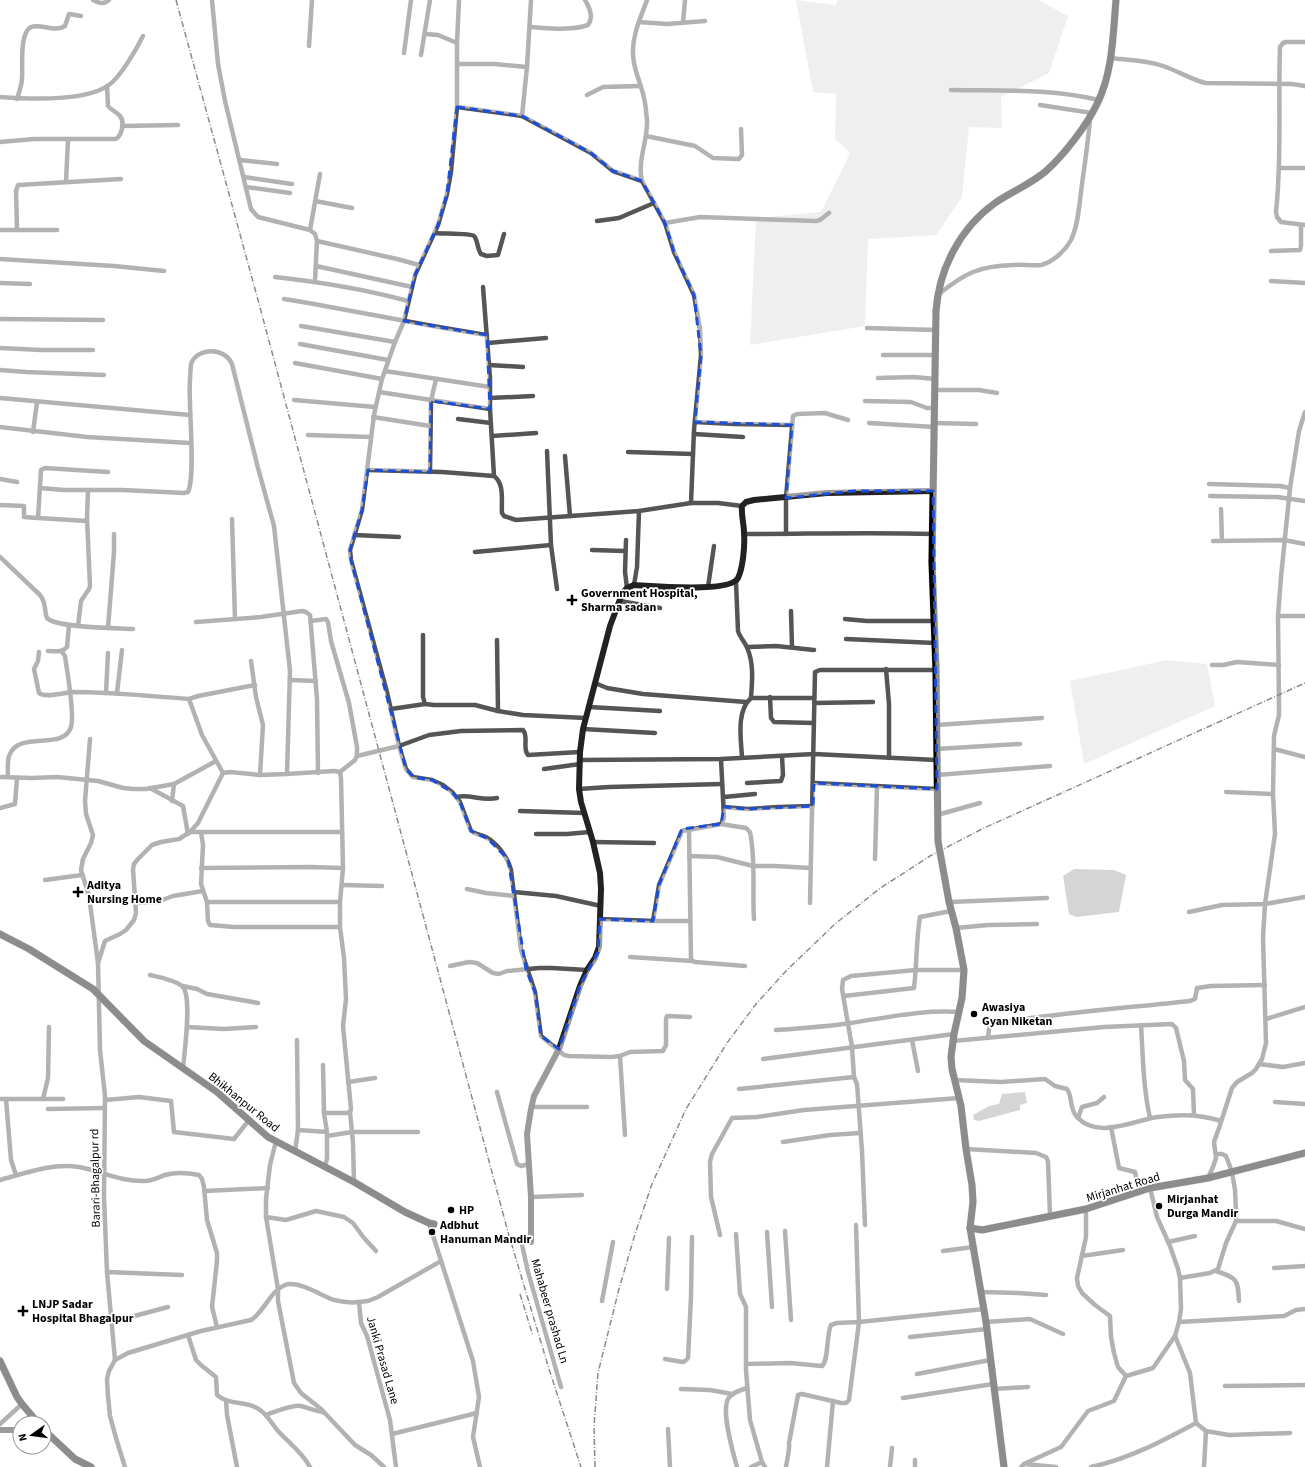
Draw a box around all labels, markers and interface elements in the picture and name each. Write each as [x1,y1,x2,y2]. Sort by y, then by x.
place label: Government Hospital, Sharma sadan [581,585,698,616]
marker: Government Hospital, Sharma sadan [566,594,578,606]
place label: Aditya Nursing Home [86,877,162,908]
marker: Aditya Nursing Home [72,886,84,898]
place label: Awasiya Gyan Niketan [981,999,1053,1030]
marker: Awasiya Gyan Niketan [969,1009,979,1019]
street label: Bhikhanpur Road [204,1068,283,1136]
street label: Barari-Bhagalpur rd [86,1128,105,1228]
street label: Mirjanhat Road [1084,1168,1162,1207]
place label: Mirjanhat Durga Mandir [1167,1191,1239,1222]
marker: Mirjanhat Durga Mandir [1154,1201,1164,1211]
place label: HP [459,1202,474,1219]
marker: HP [446,1205,456,1215]
place label: Adbhut Hanuman Mandir [439,1217,531,1248]
marker: Adbhut Hanuman Mandir [427,1227,437,1237]
street label: Mahabeer prashad Ln [526,1257,573,1365]
place label: LNJP Sadar Hospital Bhagalpur [32,1296,134,1327]
marker: LNJP Sadar Hospital Bhagalpur [17,1305,29,1317]
street label: Janki Prasad Lane [362,1314,403,1406]
north arrow [12,1415,52,1455]
text: N [15,1432,31,1443]

